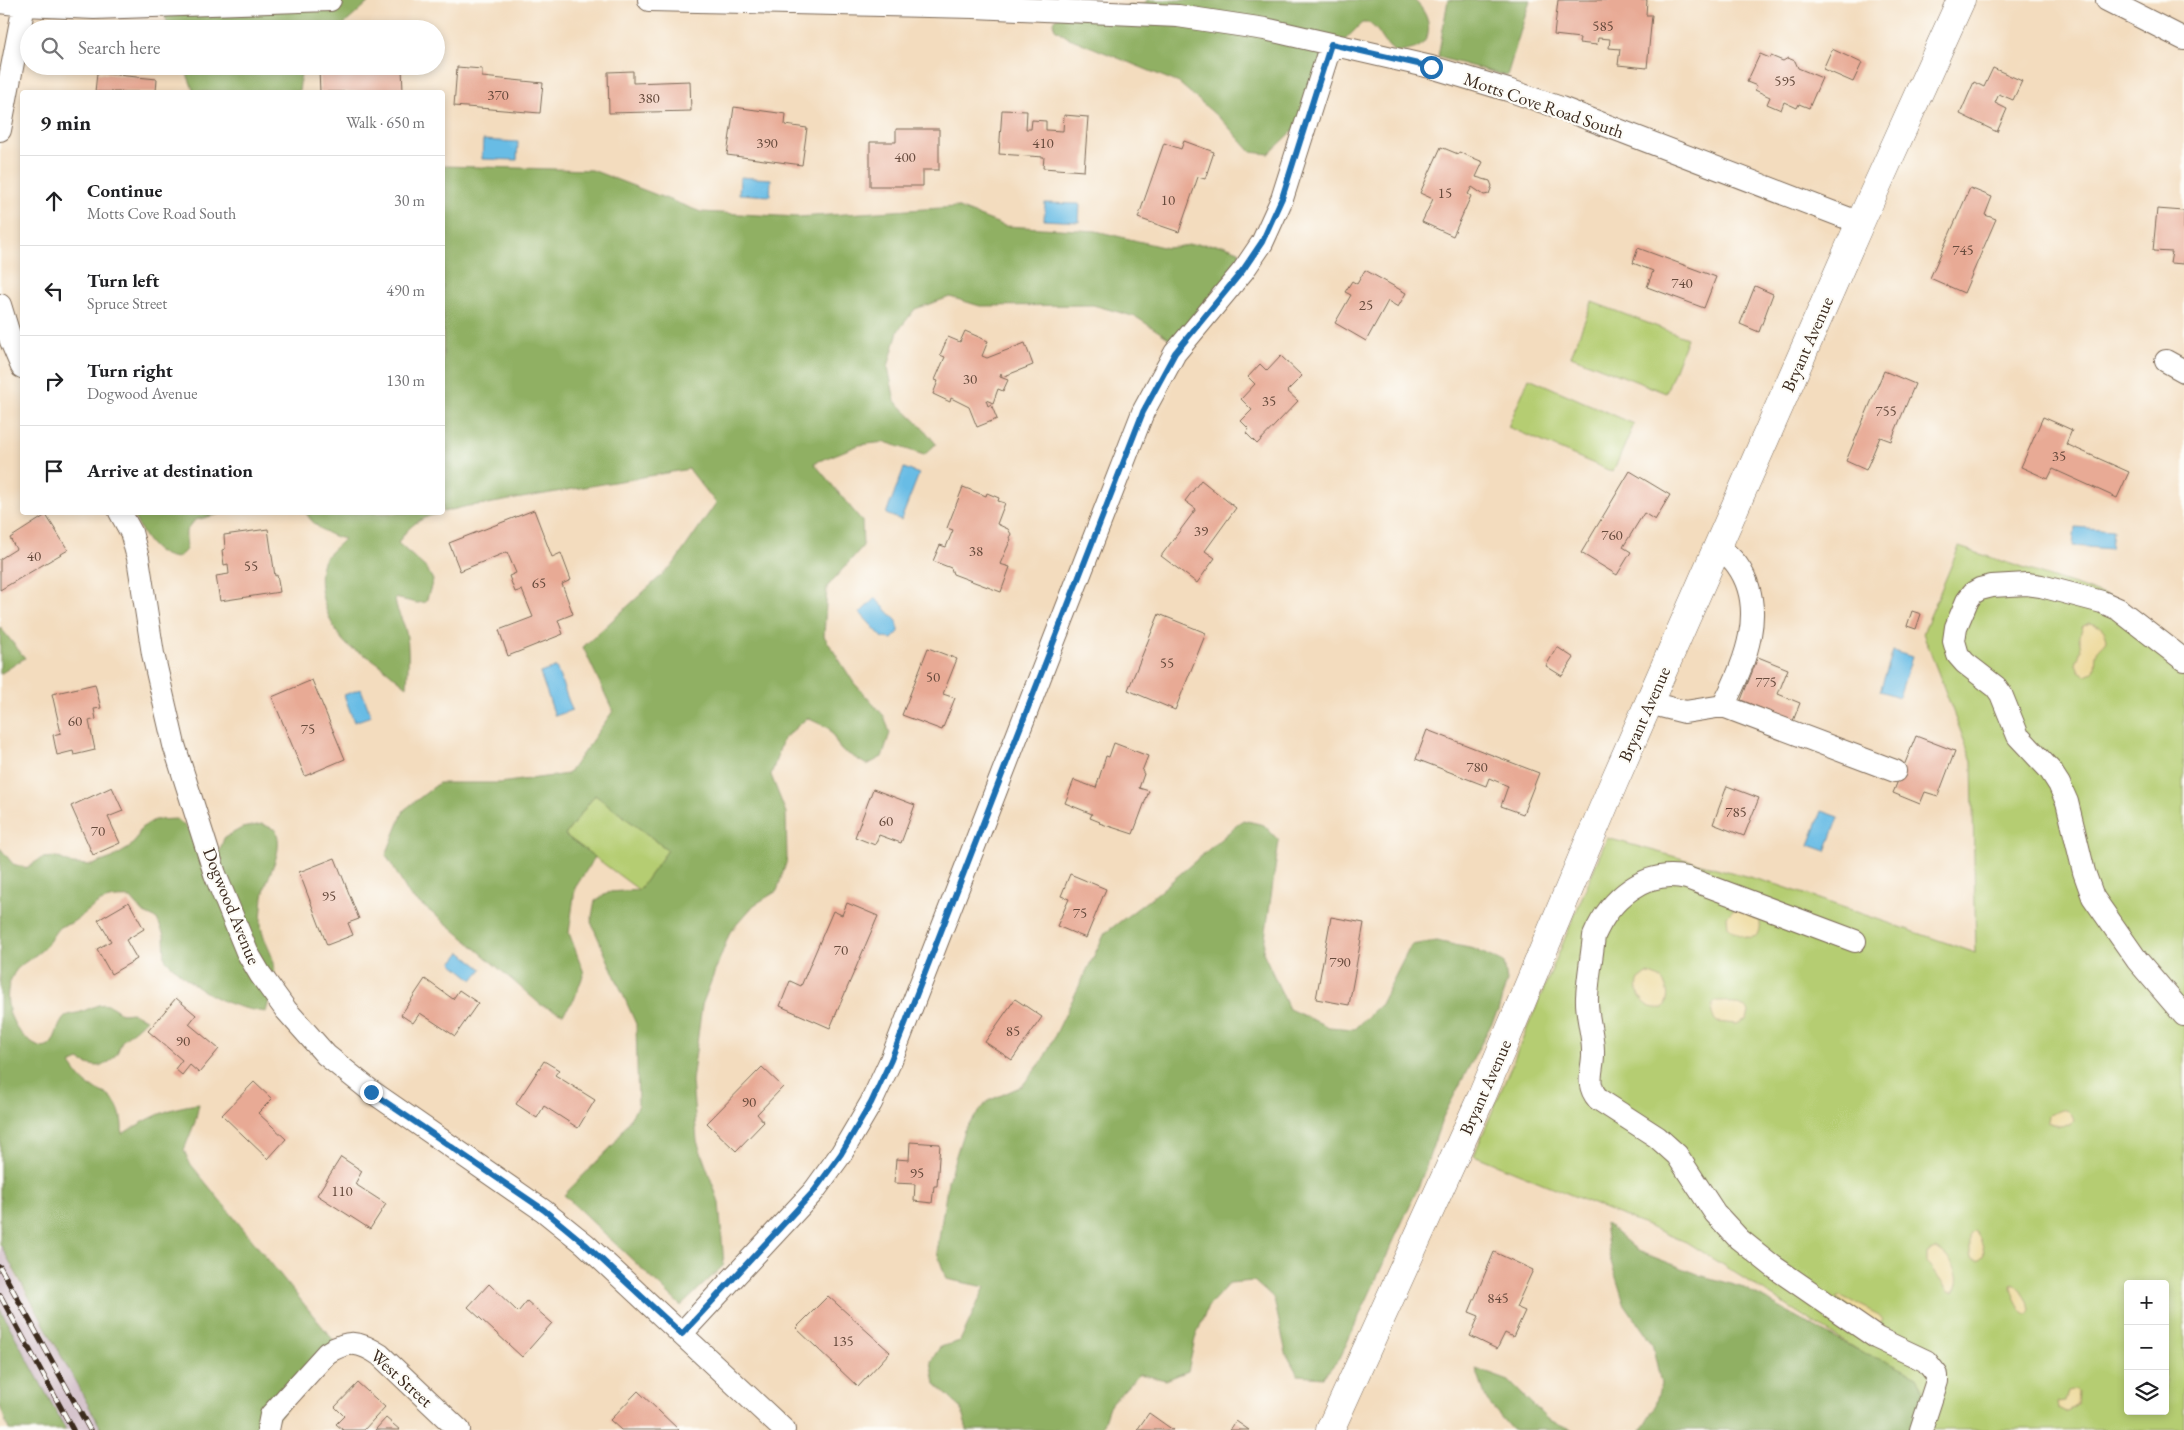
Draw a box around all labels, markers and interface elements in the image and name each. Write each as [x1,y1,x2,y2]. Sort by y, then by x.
house number: 585 [1592,16,1614,35]
search box [20,20,445,75]
icon: search [38,34,66,62]
text: Search here [78,35,160,60]
route start [1420,56,1443,79]
street label: Motts Cove Road South [1461,67,1627,143]
house number: 595 [1774,71,1796,90]
house number: 370 [487,85,509,104]
house number: 380 [638,88,660,107]
text: 9 min [40,109,91,136]
text: Walk · 650 m [346,112,425,133]
house number: 390 [756,133,778,152]
house number: 410 [1032,133,1054,152]
house number: 400 [894,147,916,166]
text: Continue [87,178,162,203]
house number: 15 [1438,183,1452,202]
icon: ahead [40,187,68,215]
text: 30 m [394,190,425,211]
house number: 10 [1161,190,1175,209]
text: Motts Cove Road South [87,203,236,224]
house number: 745 [1952,240,1974,259]
text: Turn left [87,268,159,293]
house number: 740 [1671,273,1693,292]
icon: left [40,277,68,305]
text: 490 m [386,280,425,301]
text: Spruce Street [87,293,167,314]
street label: Bryant Avenue [1776,293,1838,395]
house number: 25 [1359,295,1373,314]
text: Turn right [87,358,173,383]
icon: right [40,367,68,395]
house number: 30 [963,369,977,388]
text: 130 m [386,370,425,391]
text: Dogwood Avenue [87,383,198,404]
house number: 35 [1262,391,1276,410]
house number: 755 [1875,401,1897,420]
house number: 35 [2052,446,2066,465]
icon: arrive [40,457,68,485]
text: Arrive at destination [87,458,253,483]
house number: 39 [1194,521,1208,540]
house number: 760 [1601,525,1623,544]
house number: 38 [969,541,983,560]
house number: 40 [27,546,41,565]
house number: 55 [244,556,258,575]
house number: 65 [532,573,546,592]
house number: 55 [1160,653,1174,672]
street label: Bryant Avenue [1613,663,1675,765]
house number: 50 [926,667,940,686]
house number: 775 [1755,672,1777,691]
house number: 60 [68,711,82,730]
house number: 75 [301,719,315,738]
house number: 780 [1466,757,1488,776]
house number: 785 [1725,802,1747,821]
house number: 60 [879,811,893,830]
house number: 70 [91,821,105,840]
street label: Dogwood Avenue [198,844,266,968]
house number: 95 [322,886,336,905]
house number: 75 [1073,903,1087,922]
house number: 70 [834,940,848,959]
house number: 790 [1329,952,1351,971]
house number: 85 [1006,1021,1020,1040]
house number: 90 [176,1031,190,1050]
street label: Bryant Avenue [1454,1036,1516,1138]
route end [360,1081,383,1104]
house number: 90 [742,1092,756,1111]
house number: 95 [910,1163,924,1182]
house number: 110 [331,1181,353,1200]
map controls [2124,1280,2169,1415]
button: + [2124,1280,2169,1325]
house number: 845 [1487,1288,1509,1307]
button: − [2124,1325,2169,1370]
house number: 135 [832,1331,854,1350]
street label: West Street [366,1344,438,1412]
button: layers [2124,1370,2169,1415]

